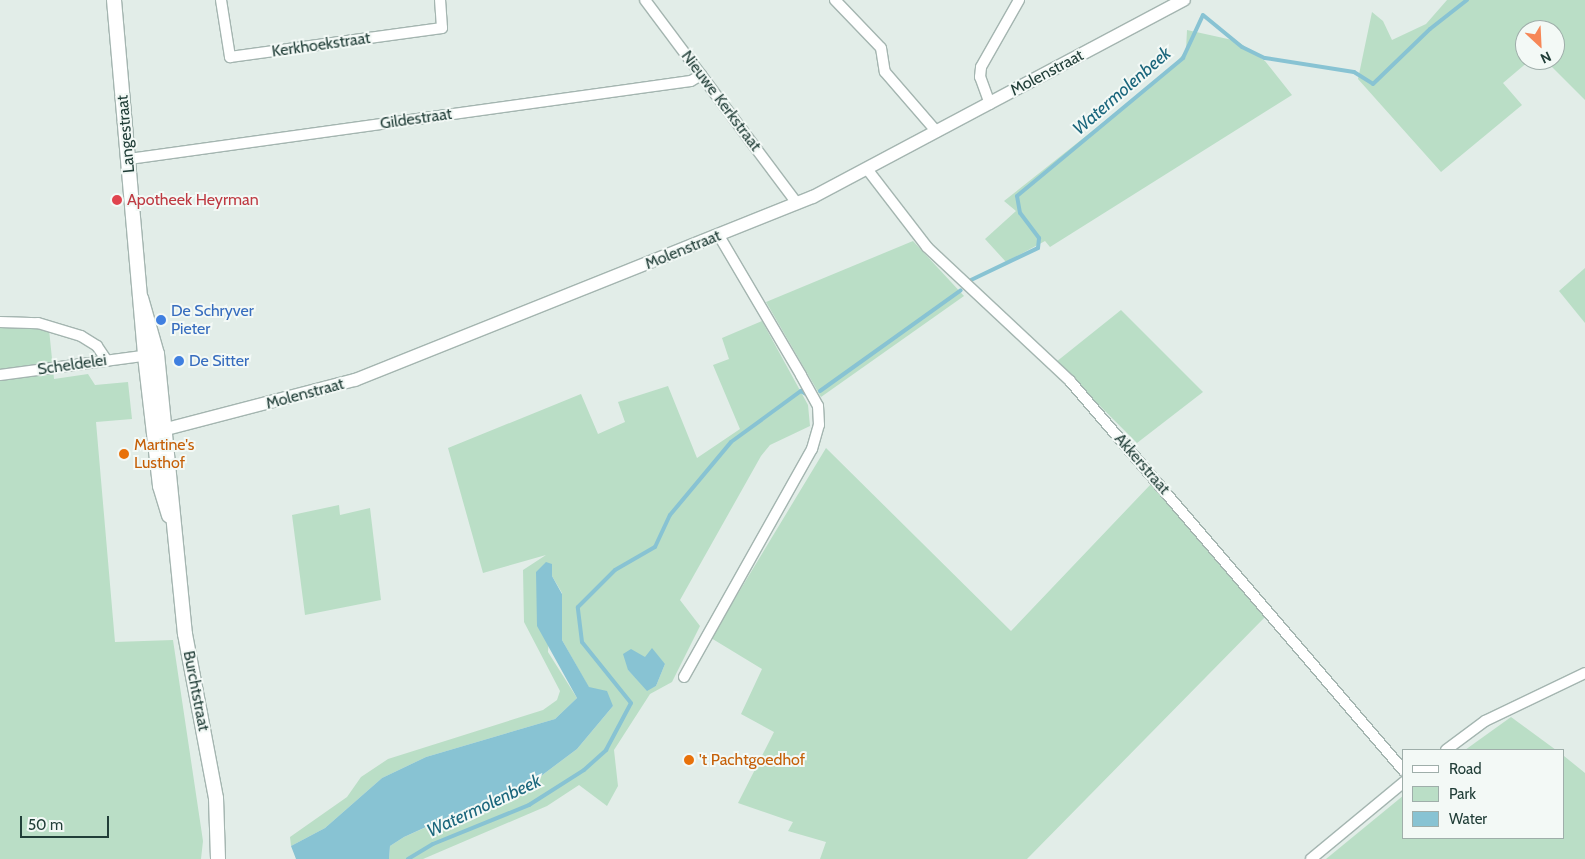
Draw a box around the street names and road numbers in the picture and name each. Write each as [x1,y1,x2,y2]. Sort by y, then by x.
street label: Kerkhoekstraat [270,29,372,61]
street label: Molenstraat [1007,46,1087,100]
street label: Nieuwe Kerkstraat [677,47,765,155]
street label: Langestraat [113,94,139,174]
street label: Gildestraat [379,104,453,134]
street label: Molenstraat [642,226,724,274]
street label: Scheldelei [36,351,108,379]
street label: Molenstraat [264,374,346,414]
street label: Akkerstraat [1110,430,1174,498]
street label: Burchtstraat [179,649,213,733]

